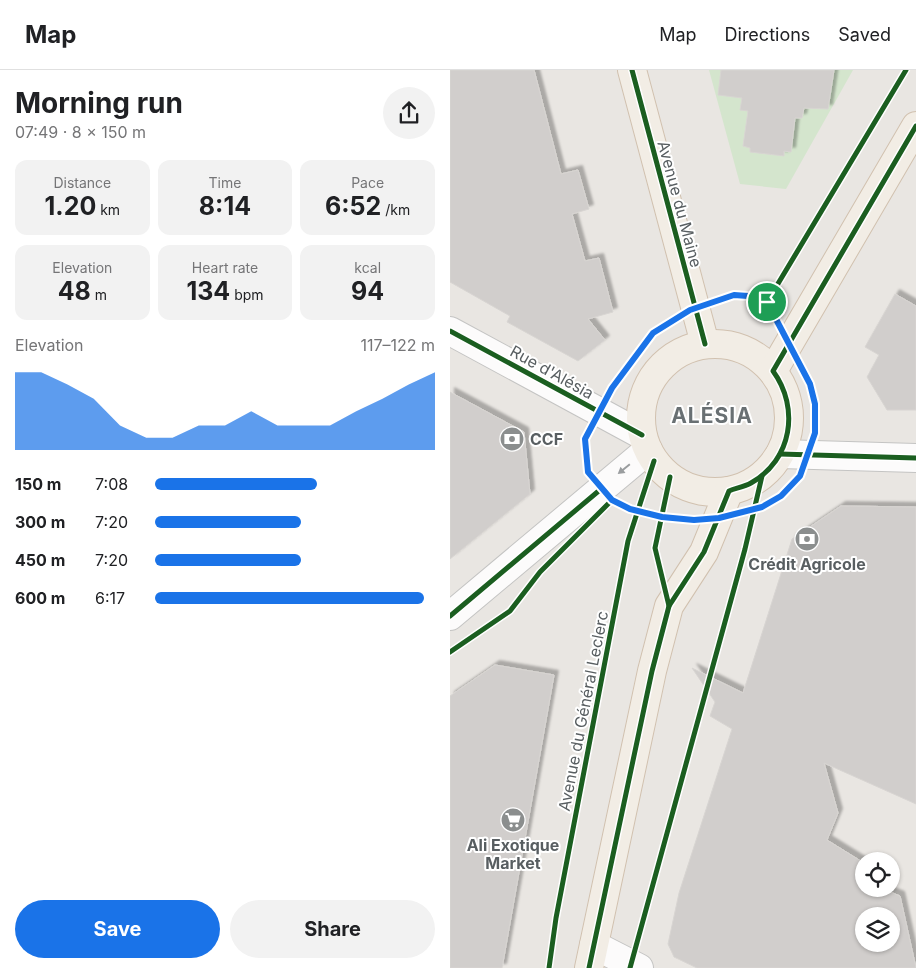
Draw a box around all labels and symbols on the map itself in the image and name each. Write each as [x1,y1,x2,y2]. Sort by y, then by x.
street label: Avenue du Maine [653,138,707,270]
pin [746,281,788,323]
street label: Rue d'Alésia [507,341,597,403]
district label: ALÉSIA [671,402,753,428]
bank icon: CCF [499,426,525,452]
place label: CCF [530,429,563,449]
one-way arrow [618,464,631,475]
bank icon: Crédit Agricole [794,526,820,552]
place label: Crédit Agricole [748,554,866,574]
street label: Avenue du Général Leclerc [554,609,612,813]
supermarket icon: Ali Exotique Market [500,807,526,833]
place label: Ali Exotique Market [467,835,559,873]

